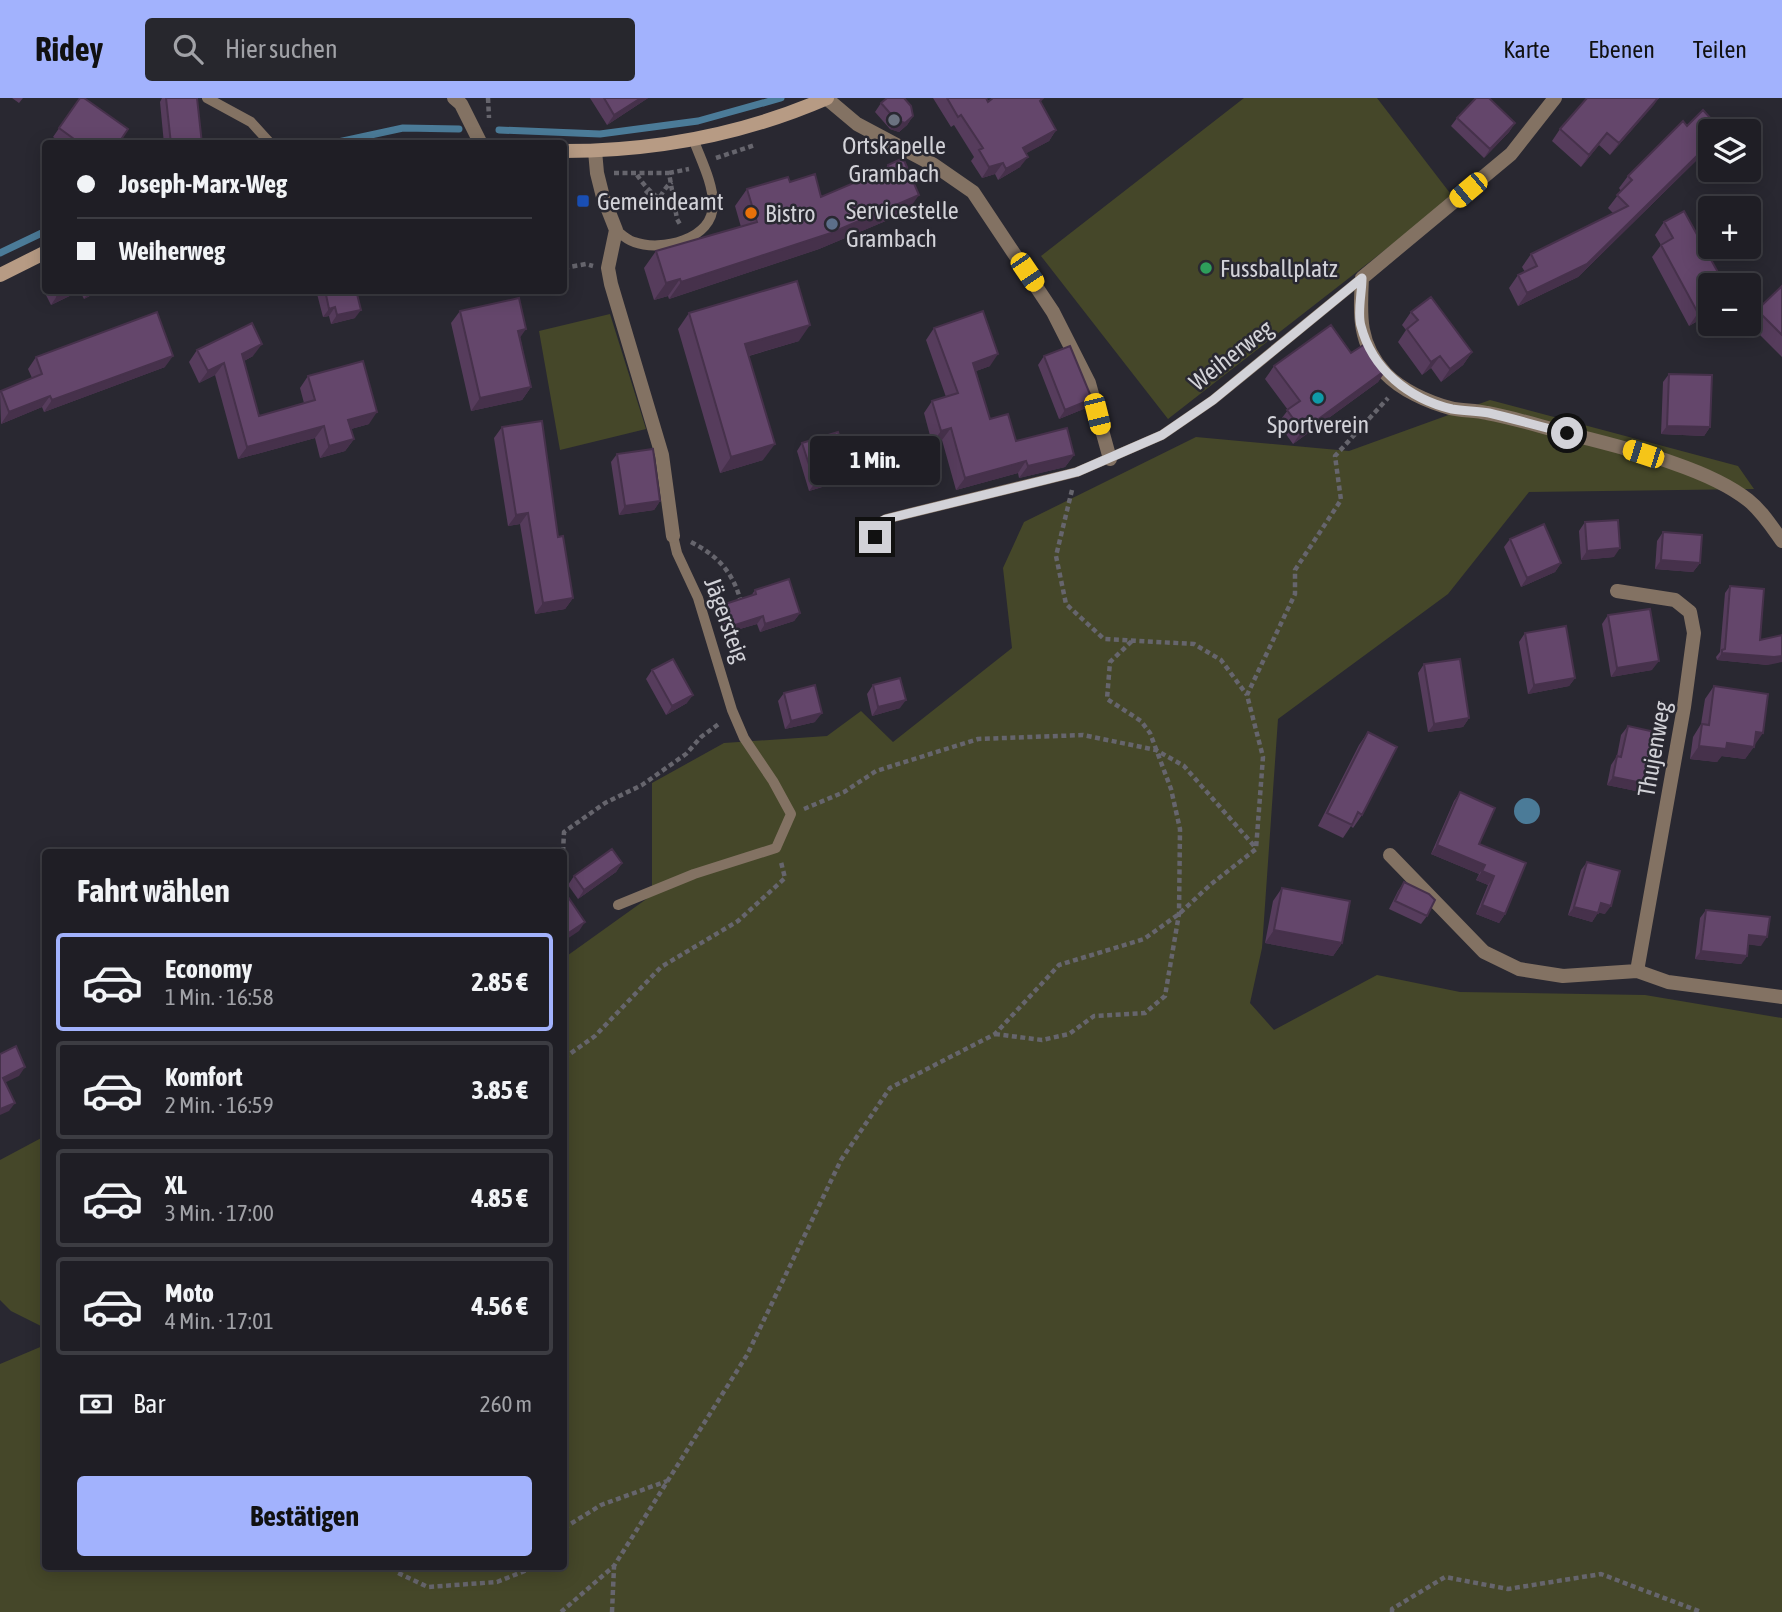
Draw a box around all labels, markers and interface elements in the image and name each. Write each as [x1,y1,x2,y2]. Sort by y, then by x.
search box [145,18,635,81]
text: Ridey [35,30,103,68]
icon: search [169,30,207,68]
text: Hier suchen [225,34,338,64]
text: Karte [1503,36,1550,63]
text: Ebenen [1588,36,1655,63]
text: Teilen [1693,36,1747,63]
marker: Ortskapelle Grambach [886,112,902,128]
map controls [1698,119,1761,336]
button: layers [1698,119,1761,182]
place label: Ortskapelle Grambach [842,132,946,187]
car [1446,168,1491,212]
text: Joseph-Marx-Weg [119,169,287,199]
place label: Gemeindeamt [597,188,724,215]
marker: Gemeindeamt [575,193,591,209]
button: + [1698,196,1761,259]
place label: Servicestelle Grambach [846,197,959,252]
place label: Bistro [765,200,816,227]
marker: Bistro [743,205,759,221]
marker: Servicestelle Grambach [824,216,840,232]
text: Weiherweg [119,236,225,266]
car [1007,249,1048,295]
place label: Fussballplatz [1220,255,1338,282]
marker: Fussballplatz [1198,260,1214,276]
button: − [1698,273,1761,336]
street label: Weiherweg [1184,314,1278,396]
marker: Sportverein [1310,390,1326,406]
car [1082,391,1113,437]
place label: Sportverein [1267,411,1369,438]
route start [1551,417,1583,449]
callout: 1 Min. [810,436,940,484]
car [1620,438,1667,470]
text: 1 Min. [850,447,900,473]
route end [859,521,891,553]
street label: Jägersteig [699,574,755,667]
street label: Thujenweg [1632,698,1676,799]
text: Fahrt wählen [77,872,230,909]
icon: car [81,951,144,1014]
text: Economy [165,954,252,984]
text: 2.85 € [471,967,528,997]
text: 1 Min. · 16:58 [165,984,273,1010]
icon: car [81,1059,144,1122]
text: Komfort [165,1062,242,1092]
text: 3.85 € [471,1075,528,1105]
text: 2 Min. · 16:59 [165,1092,273,1118]
icon: car [81,1167,144,1230]
text: XL [165,1170,187,1200]
text: 4.85 € [471,1183,528,1213]
text: 3 Min. · 17:00 [165,1200,274,1226]
icon: car [81,1275,144,1338]
text: Moto [165,1278,214,1308]
text: 4.56 € [471,1291,528,1321]
text: 4 Min. · 17:01 [165,1308,274,1334]
icon: cash [77,1385,115,1423]
text: Bar [133,1389,165,1419]
text: 260 m [480,1391,532,1417]
button: Bestätigen [77,1476,532,1556]

